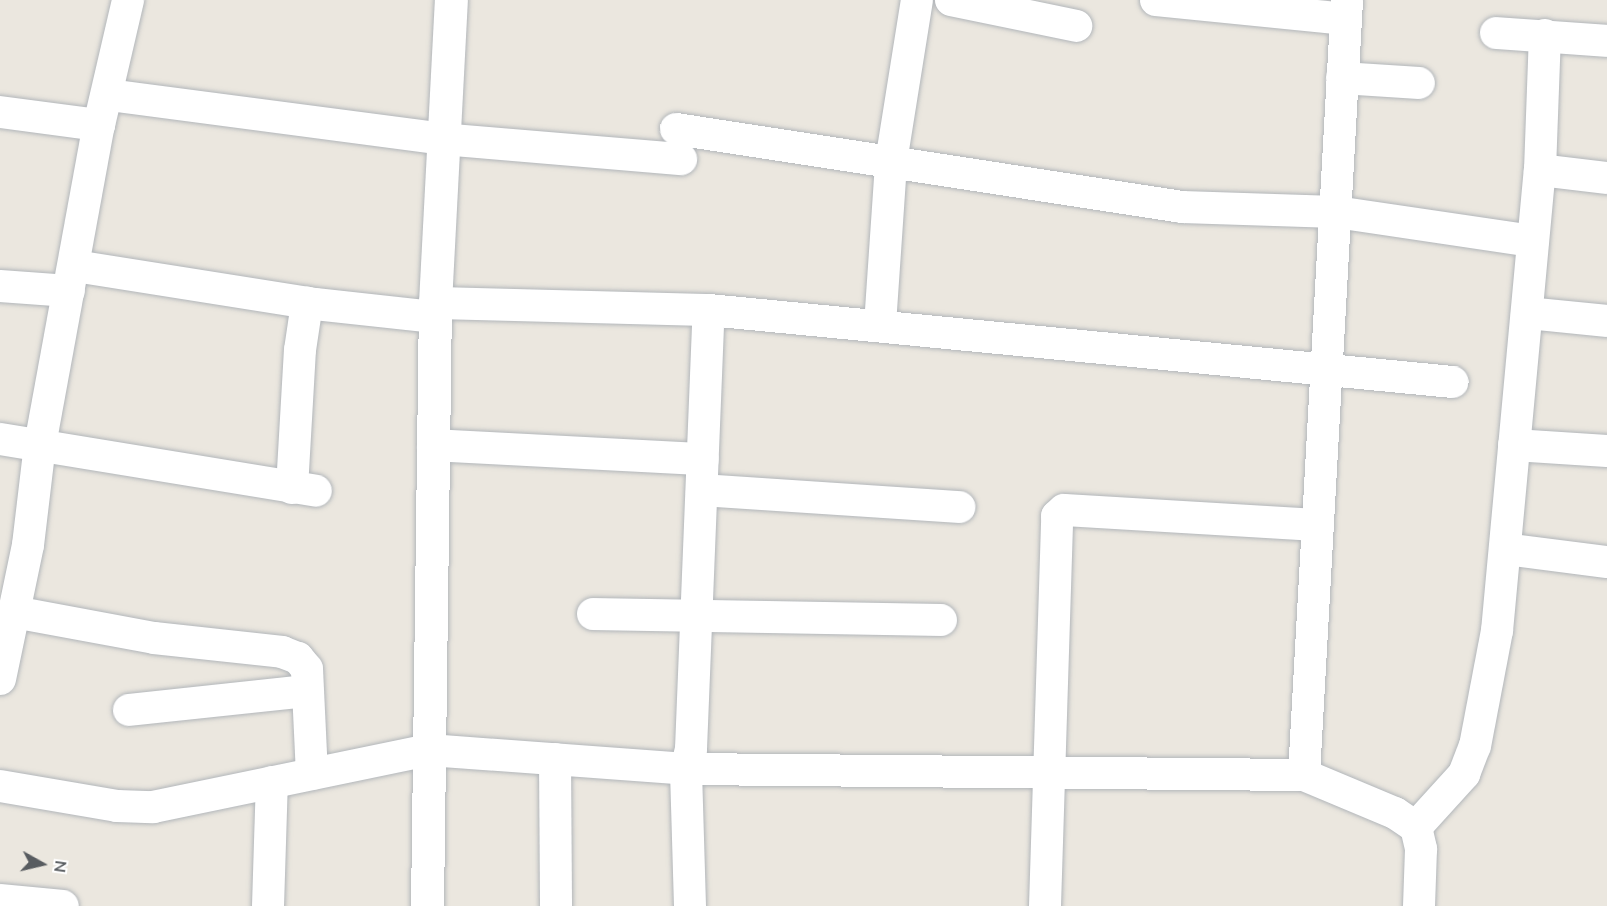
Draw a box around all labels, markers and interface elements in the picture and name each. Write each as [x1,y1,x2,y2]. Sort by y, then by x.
north arrow [12,834,72,894]
text: N [48,859,72,874]

